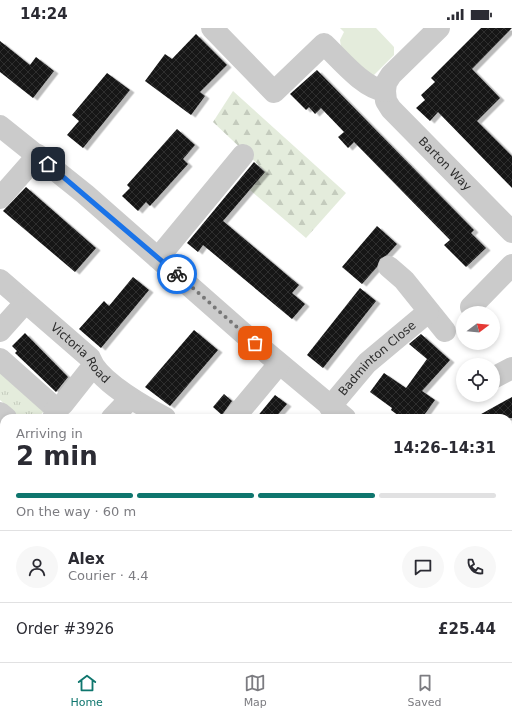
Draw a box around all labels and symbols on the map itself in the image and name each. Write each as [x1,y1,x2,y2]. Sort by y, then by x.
street label: Barton Way [416,134,474,194]
pin [31,147,65,181]
courier [157,254,197,294]
north arrow [456,306,500,350]
street label: Badminton Close [336,318,419,399]
street label: Victoria Road [48,320,113,386]
pin [238,326,272,360]

